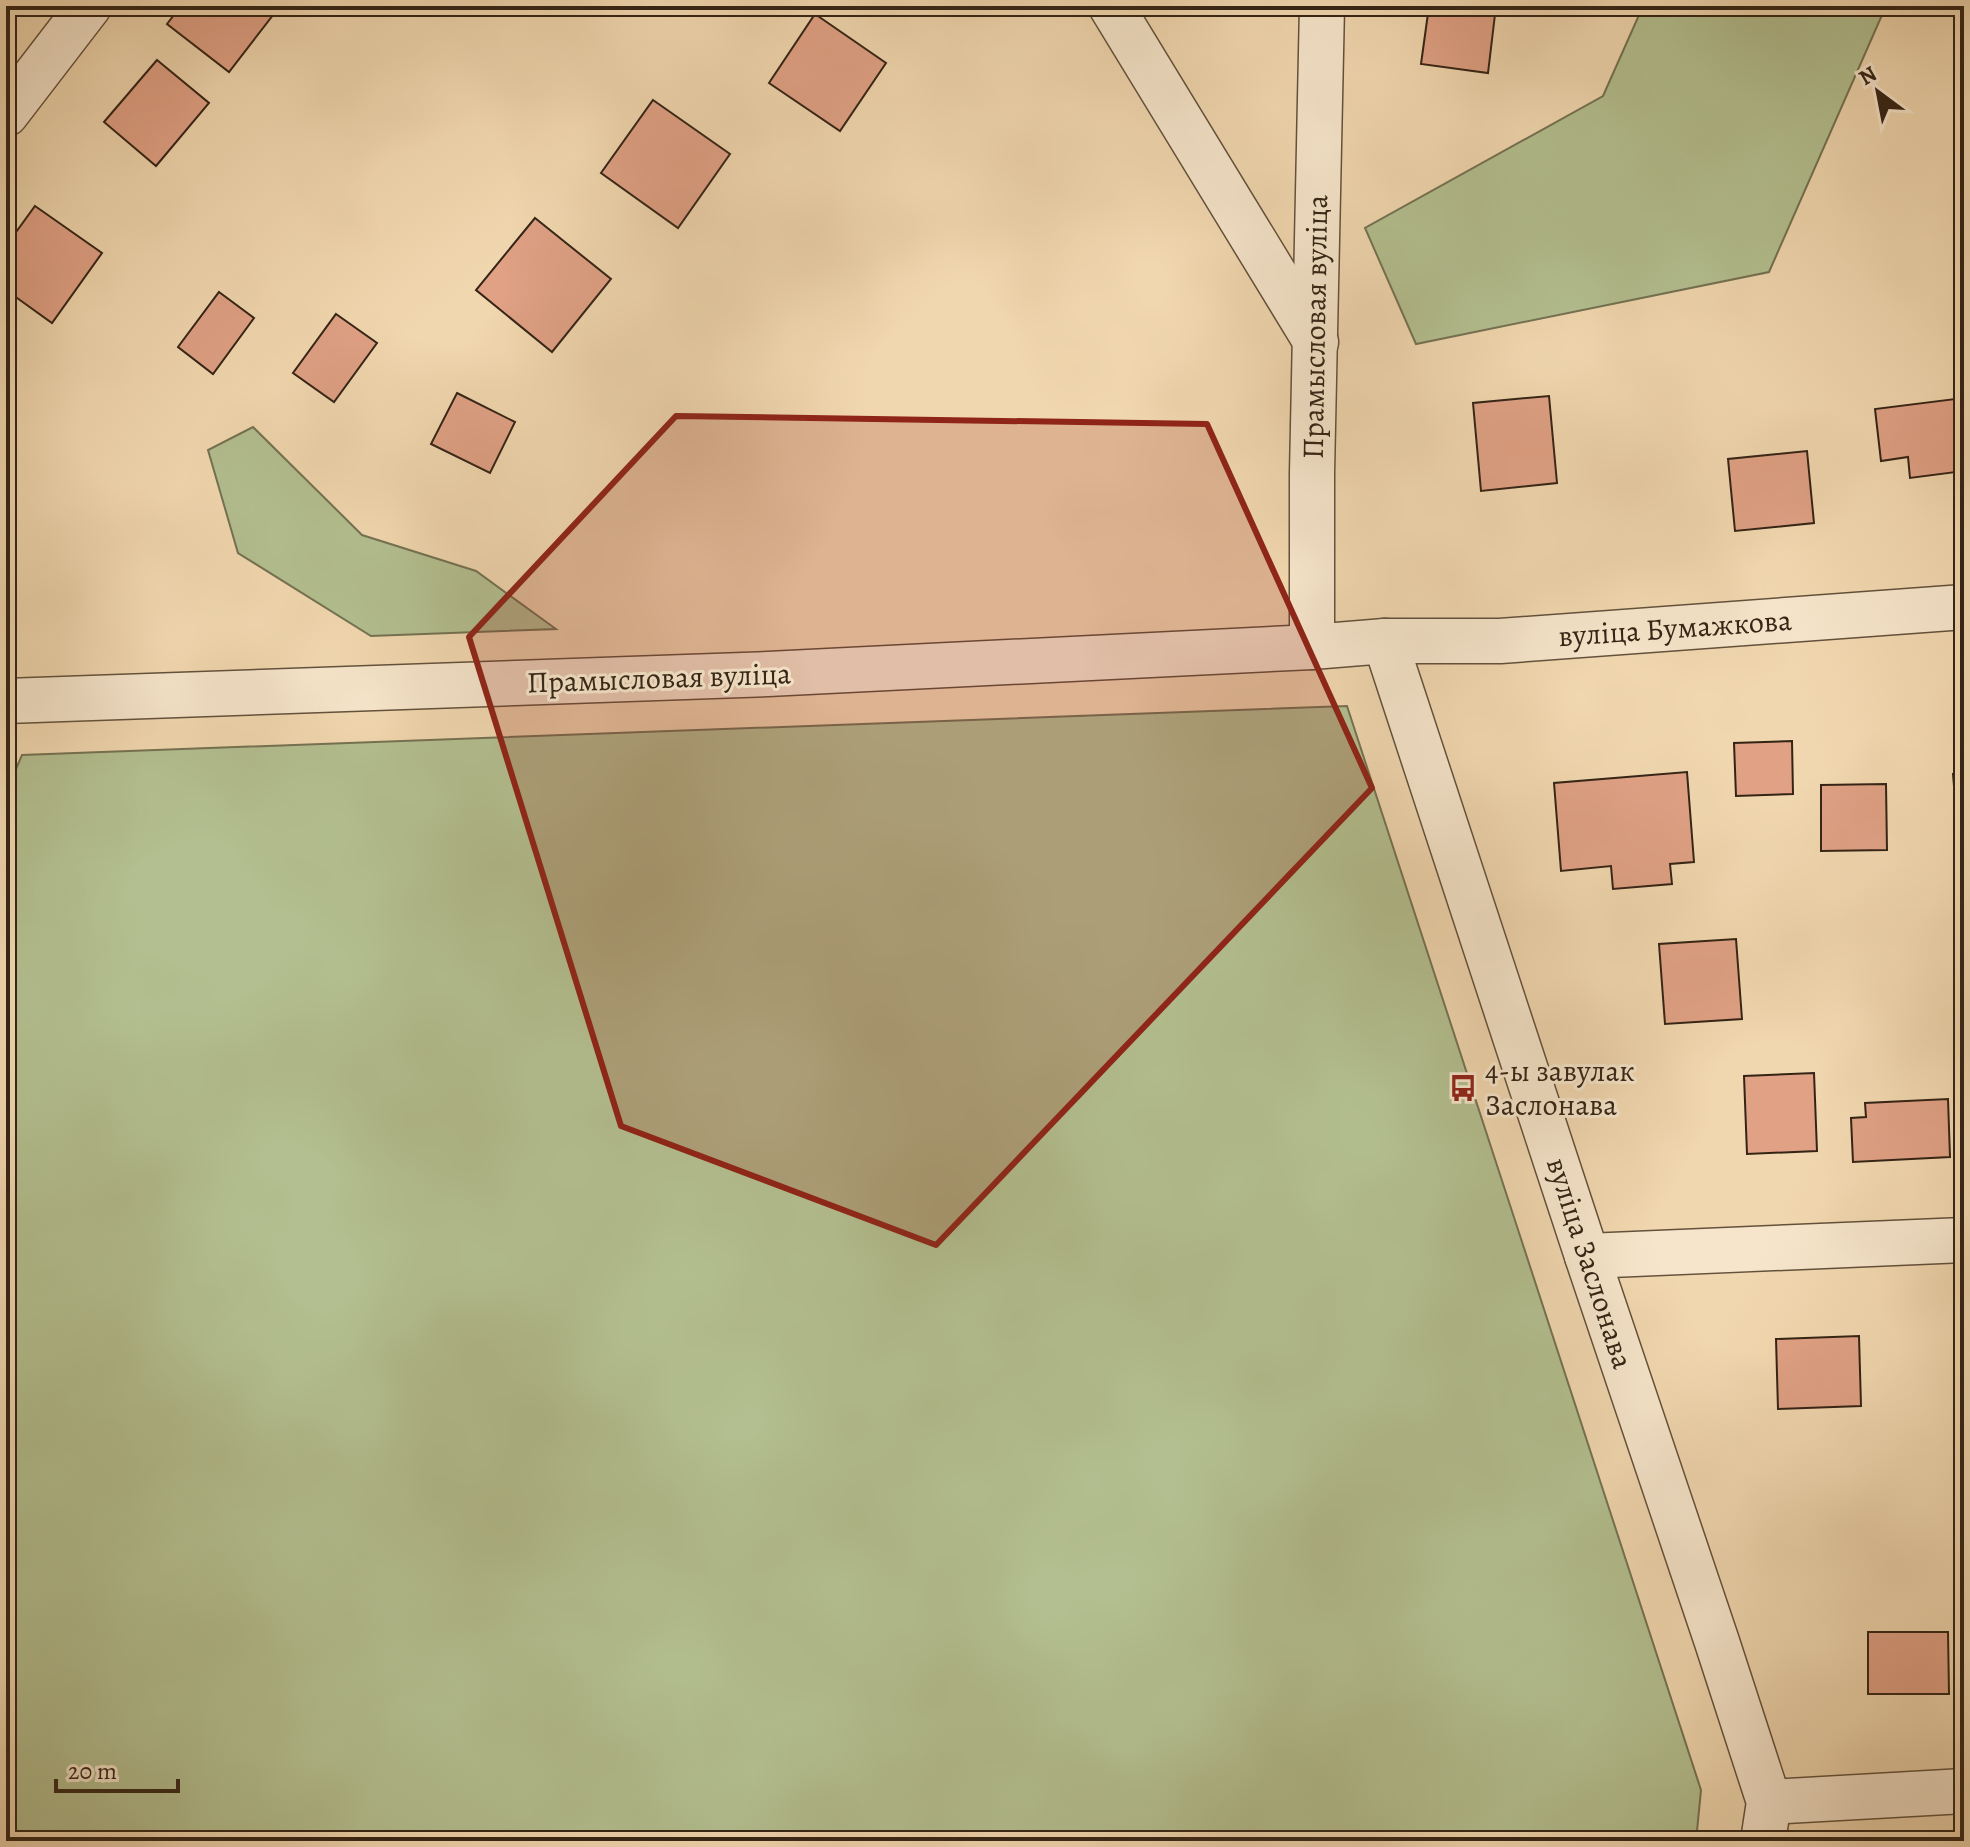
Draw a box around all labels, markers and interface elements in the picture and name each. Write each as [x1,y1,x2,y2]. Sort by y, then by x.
north arrow [1838,52,1918,132]
text: N [1853,59,1883,93]
street label: Прамысловая вуліца [1293,194,1337,460]
street label: вуліца Бумажкова [1557,600,1793,656]
street label: Прамысловая вуліца [526,653,792,703]
place label: 4-ы завулак Заслонава [1485,1051,1635,1125]
bus stop icon: 4-ы завулак Заслонава [1448,1073,1478,1103]
street label: вуліца Заслонава [1537,1152,1643,1374]
scale bar [56,1743,178,1793]
text: 20 m [68,1755,117,1787]

